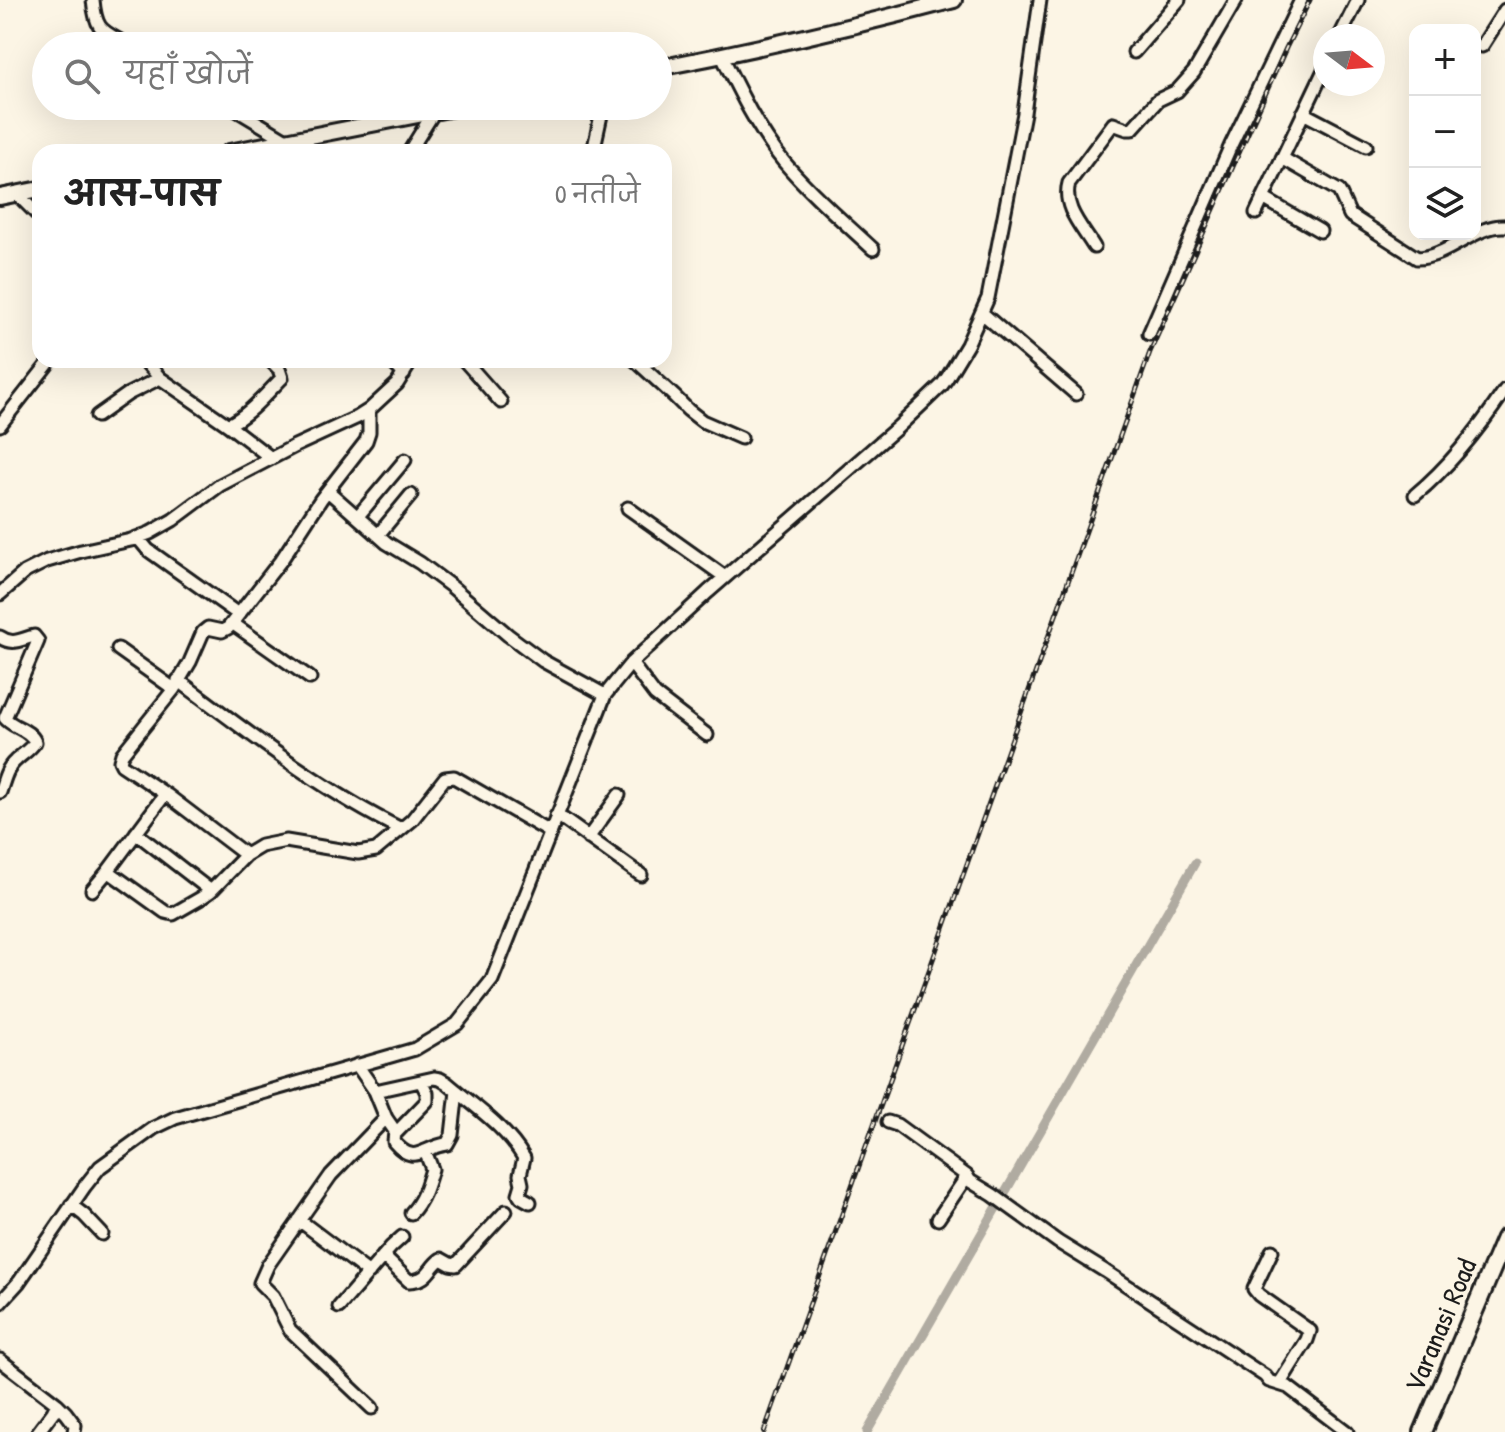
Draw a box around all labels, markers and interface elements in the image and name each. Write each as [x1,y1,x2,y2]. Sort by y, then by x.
north arrow [1313,24,1385,96]
map controls [1409,24,1481,240]
button: + [1409,24,1481,96]
search box [32,32,672,120]
text: यहाँ खोजें [124,53,252,93]
icon: search [60,54,104,98]
button: − [1409,96,1481,168]
button: layers [1409,168,1481,240]
text: आस-पास [64,170,219,216]
text: 0 नतीजे [555,176,640,211]
street label: Varanasi Road [1395,1252,1485,1398]

